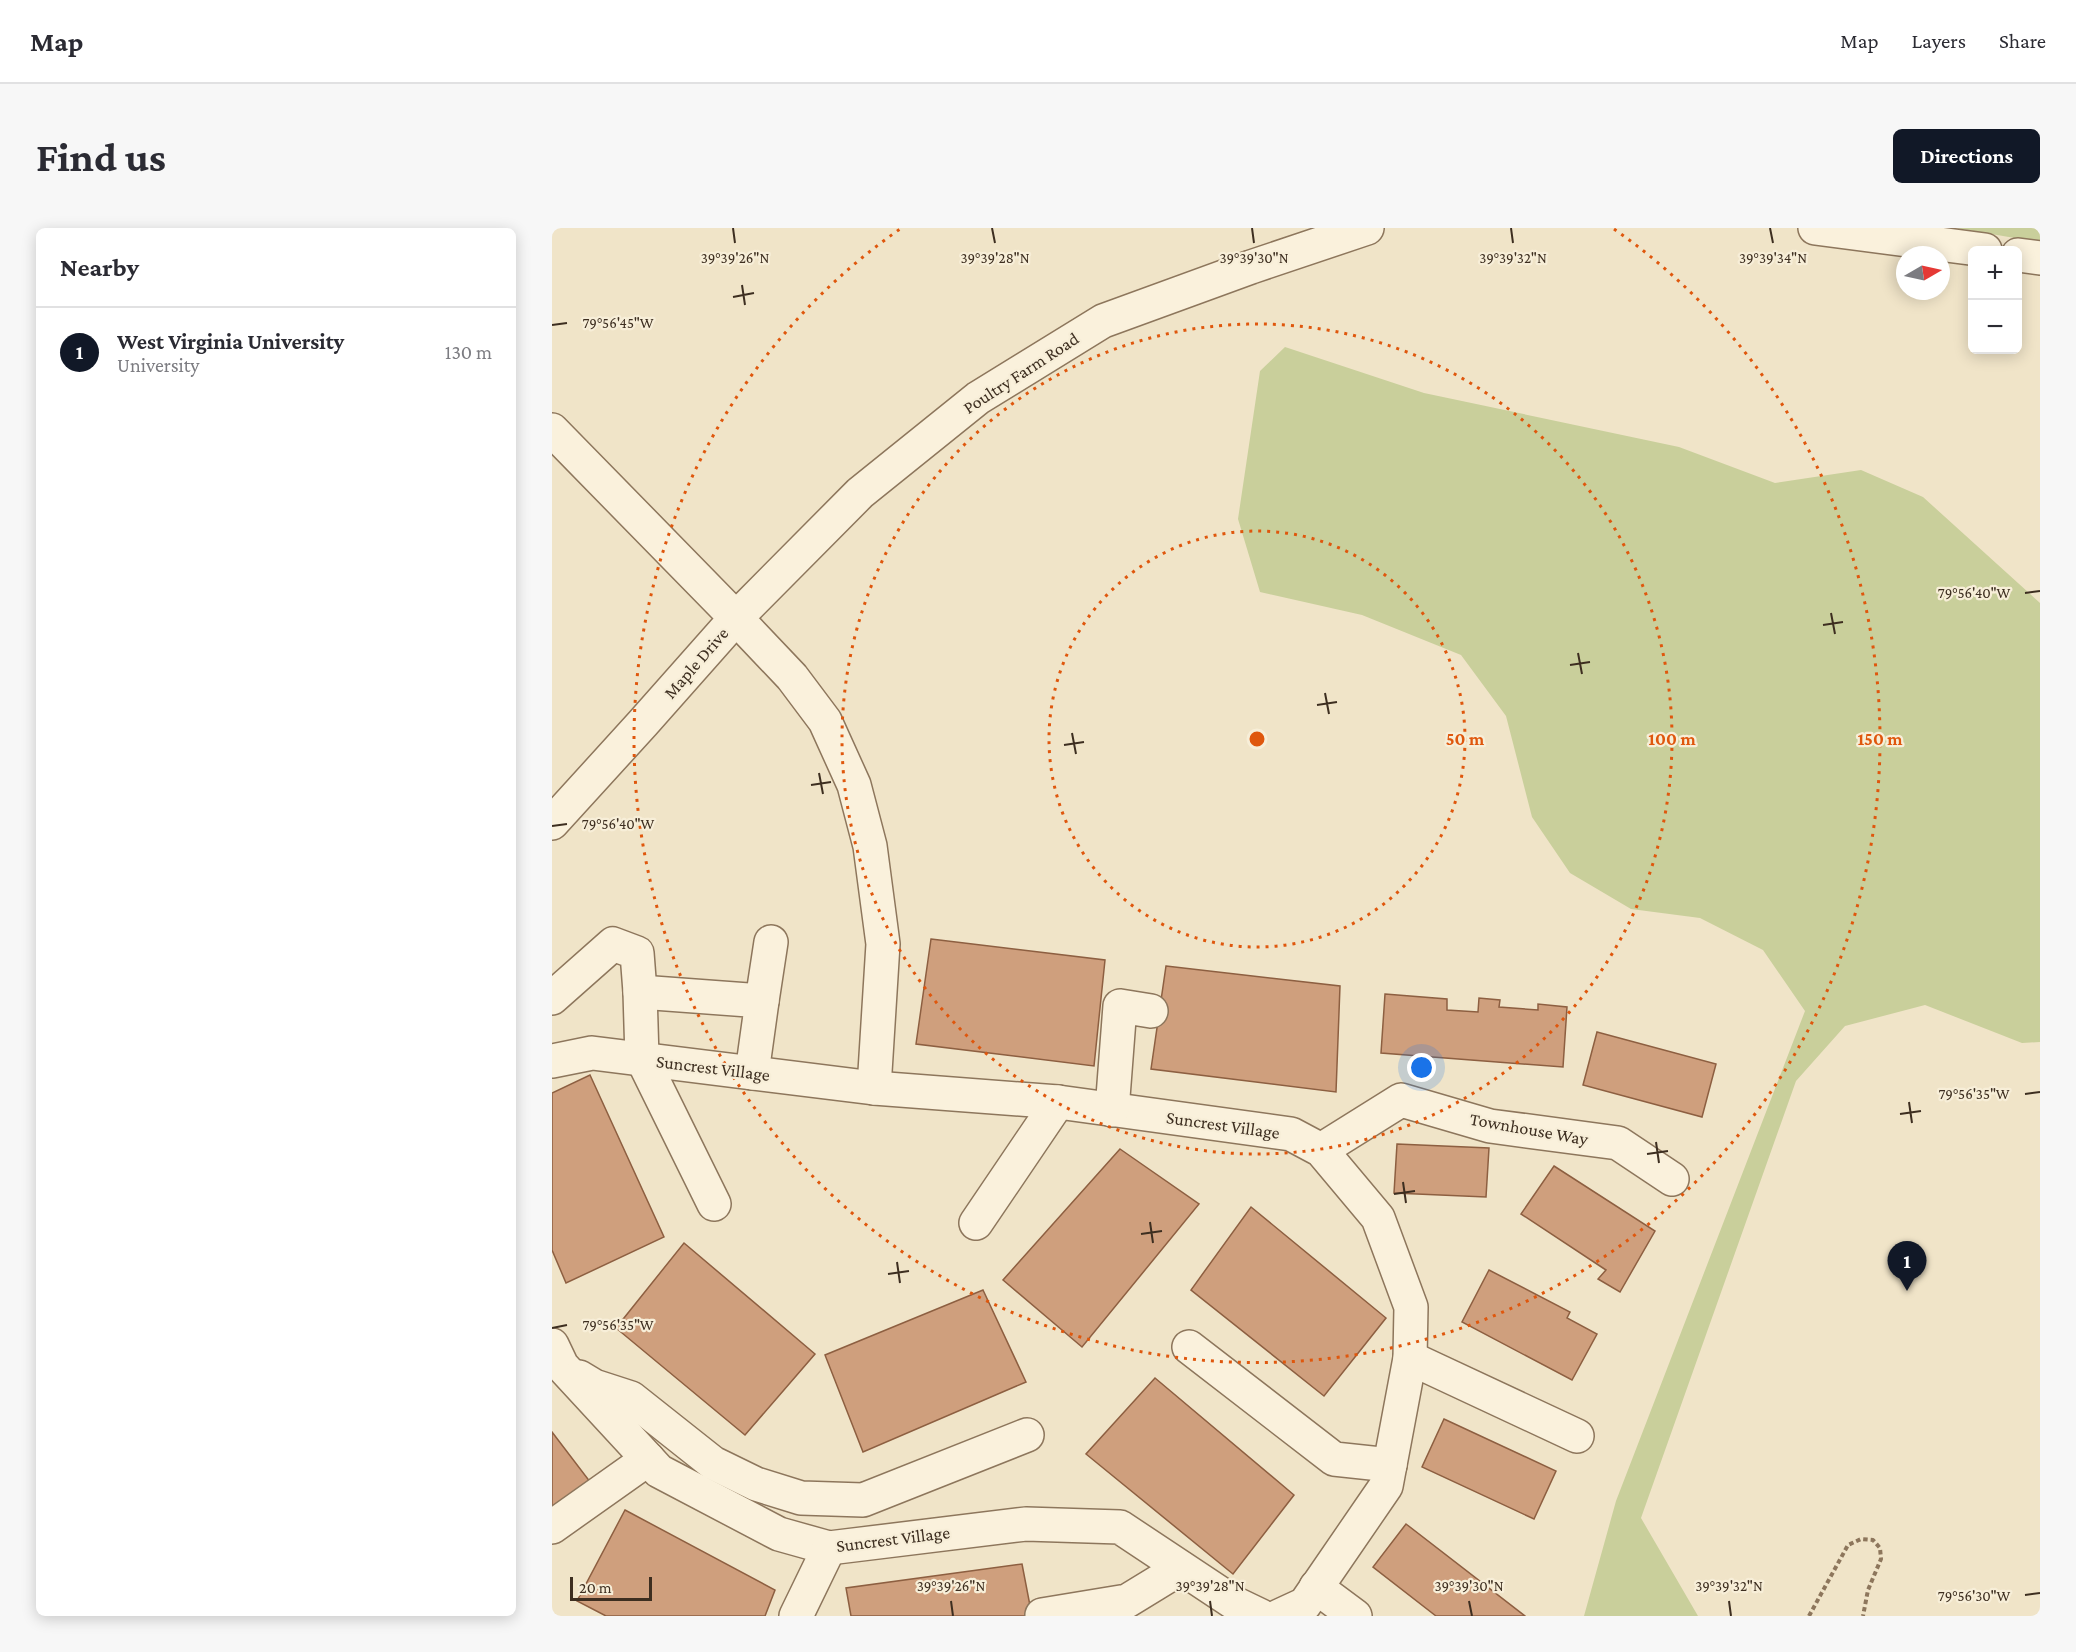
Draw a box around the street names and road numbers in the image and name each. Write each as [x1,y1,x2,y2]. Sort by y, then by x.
street label: Poultry Farm Road [960,328,1083,418]
street label: Maple Drive [660,623,732,703]
street label: Suncrest Village [655,1051,771,1085]
street label: Suncrest Village [1165,1107,1281,1143]
street label: Townhouse Way [1468,1109,1590,1149]
street label: Suncrest Village [835,1522,951,1556]

